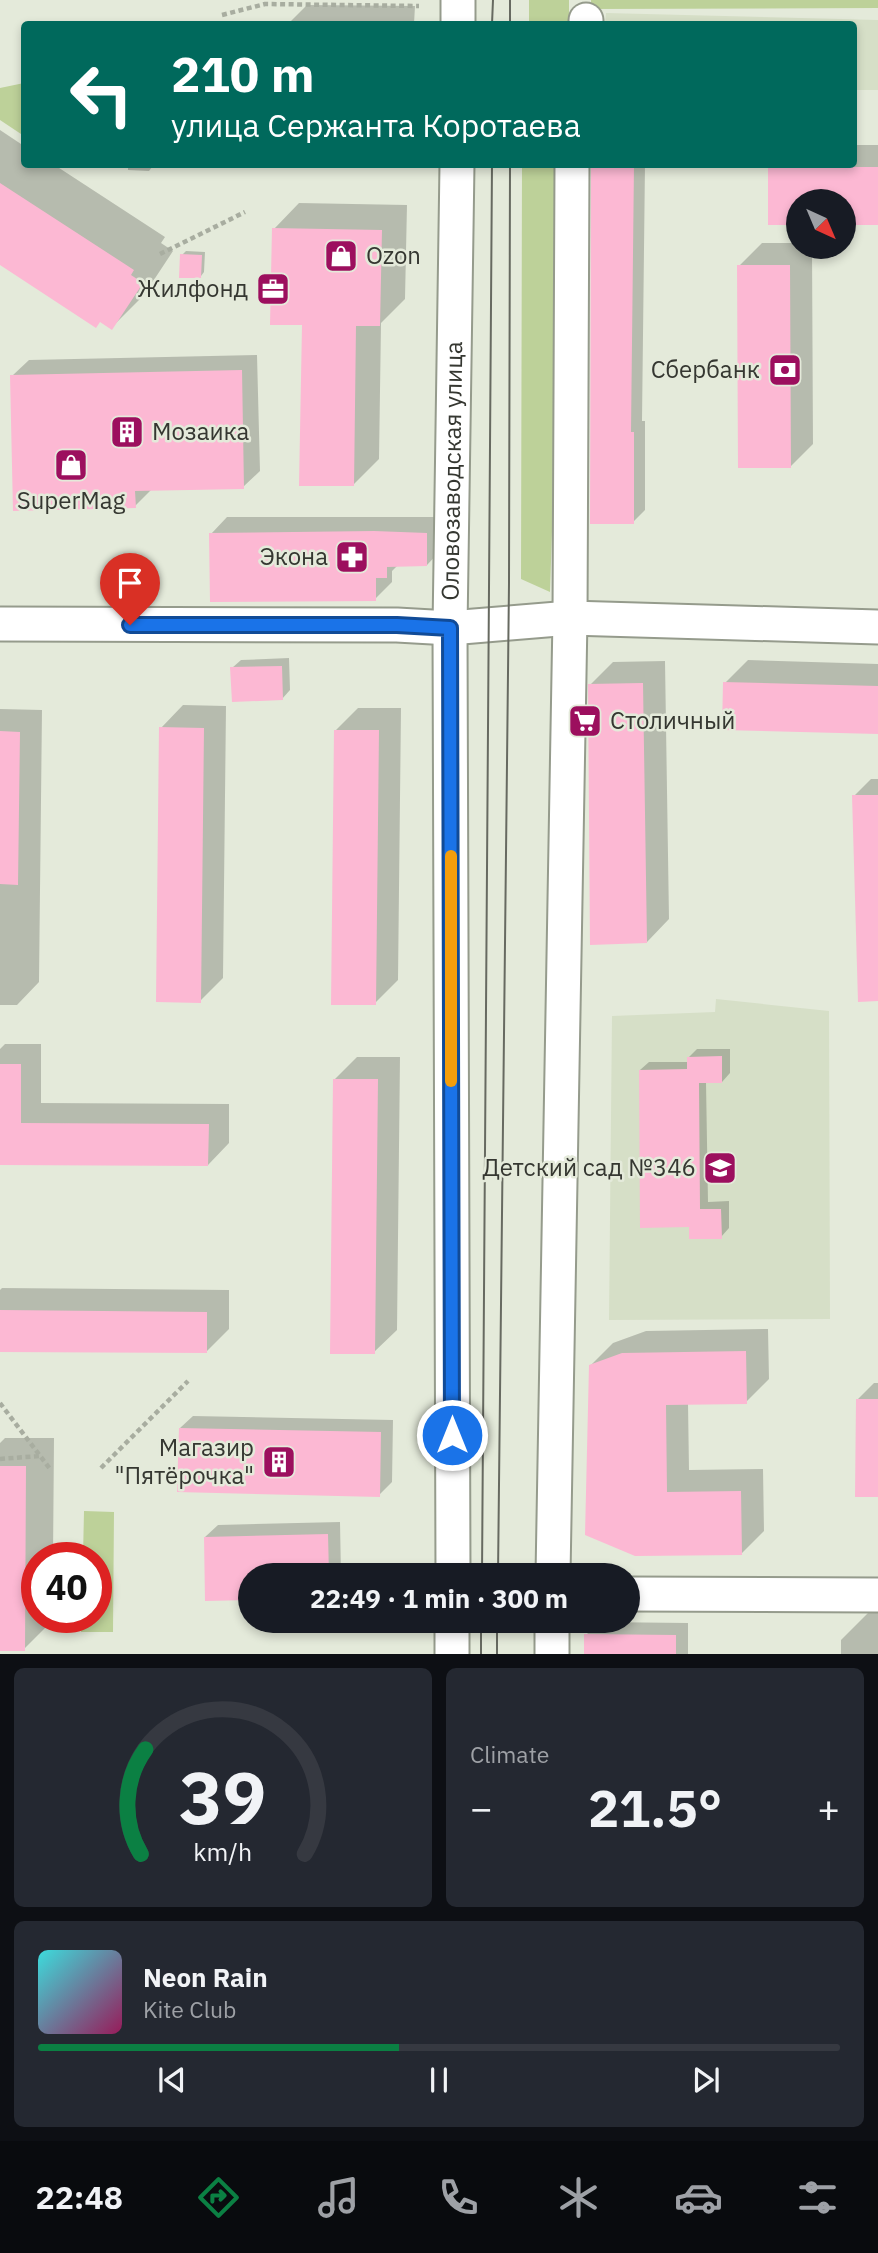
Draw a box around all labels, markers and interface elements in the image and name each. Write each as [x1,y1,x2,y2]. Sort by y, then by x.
text: 210 m [171,42,315,105]
icon: left [56,49,147,140]
text: улица Сержанта Коротаева [171,104,581,146]
north arrow [786,189,856,259]
map controls [786,189,856,259]
shop icon: Ozon [322,237,360,275]
place label: Ozon [366,239,421,271]
office icon: Жилфонд [254,270,292,308]
place label: Жилфонд [137,272,248,304]
street label: Оловозаводская улица [433,341,469,601]
bank icon: Сбербанк [766,351,804,389]
place label: Сбербанк [651,353,760,385]
building icon: Мозаика [108,413,146,451]
place label: Мозаика [152,415,250,447]
shop icon: SuperMag [52,446,90,484]
place label: SuperMag [17,484,126,516]
pharmacy icon: Экона [333,538,371,576]
place label: Экона [260,540,328,572]
pin [100,553,160,625]
icon: arrive [111,564,149,602]
supermarket icon: Столичный [566,702,604,740]
place label: Столичный [610,704,735,736]
school or university icon: Детский сад №346 [701,1149,739,1187]
place label: Детский сад №346 [482,1151,696,1183]
position arrow [415,1398,489,1472]
place label: Магазир "Пятёрочка" [115,1431,254,1491]
building icon: Магазир "Пятёрочка" [260,1443,298,1481]
speed limit sign: 40 [21,1542,112,1633]
text: 22:49 · 1 min · 300 m [310,1581,568,1615]
text: Climate [470,1739,549,1769]
text: 39 [179,1749,267,1844]
text: 21.5° [588,1774,722,1841]
text: − [470,1783,493,1832]
text: + [817,1783,840,1832]
text: km/h [194,1834,252,1867]
text: Neon Rain [143,1960,268,1994]
text: Kite Club [143,1994,236,2024]
icon: previous [153,2061,191,2099]
icon: pause [420,2061,458,2099]
icon: next [687,2061,725,2099]
icon: directions [194,2173,243,2222]
icon: music [314,2173,363,2222]
icon: phone [434,2173,483,2222]
icon: climate [554,2173,603,2222]
icon: car [674,2173,723,2222]
icon: filters [793,2173,842,2222]
text: 22:48 [35,2176,123,2218]

